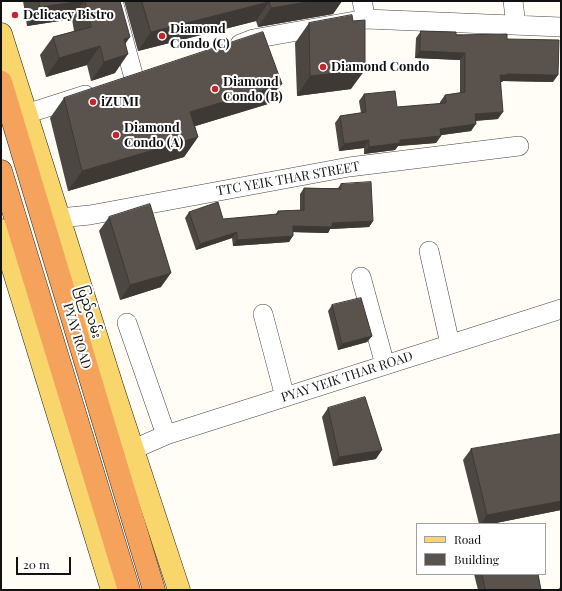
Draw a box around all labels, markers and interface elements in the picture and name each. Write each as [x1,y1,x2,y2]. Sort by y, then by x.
place label: Delicacy Bistro [23,7,114,23]
marker: Delicacy Bistro [10,10,20,20]
place label: Diamond Condo (C) [170,21,230,52]
marker: Diamond Condo (C) [157,31,167,41]
place label: Diamond Condo [331,59,429,75]
marker: Diamond Condo [318,62,328,72]
place label: Diamond Condo (B) [223,74,283,105]
marker: Diamond Condo (B) [210,84,220,94]
place label: iZUMI [101,94,139,110]
marker: iZUMI [88,97,98,107]
place label: Diamond Condo (A) [124,120,183,151]
marker: Diamond Condo (A) [111,130,121,140]
street label: TTC YEIK THAR STREET [215,159,361,199]
street label: ပြည်လမ်း [74,284,104,340]
street label: PYAY ROAD [60,301,94,371]
street label: PYAY YEIK THAR ROAD [279,348,415,406]
legend [416,523,546,575]
text: Road [454,531,481,547]
scale bar [18,549,73,575]
text: Building [454,551,499,567]
text: 20 m [23,556,50,572]

